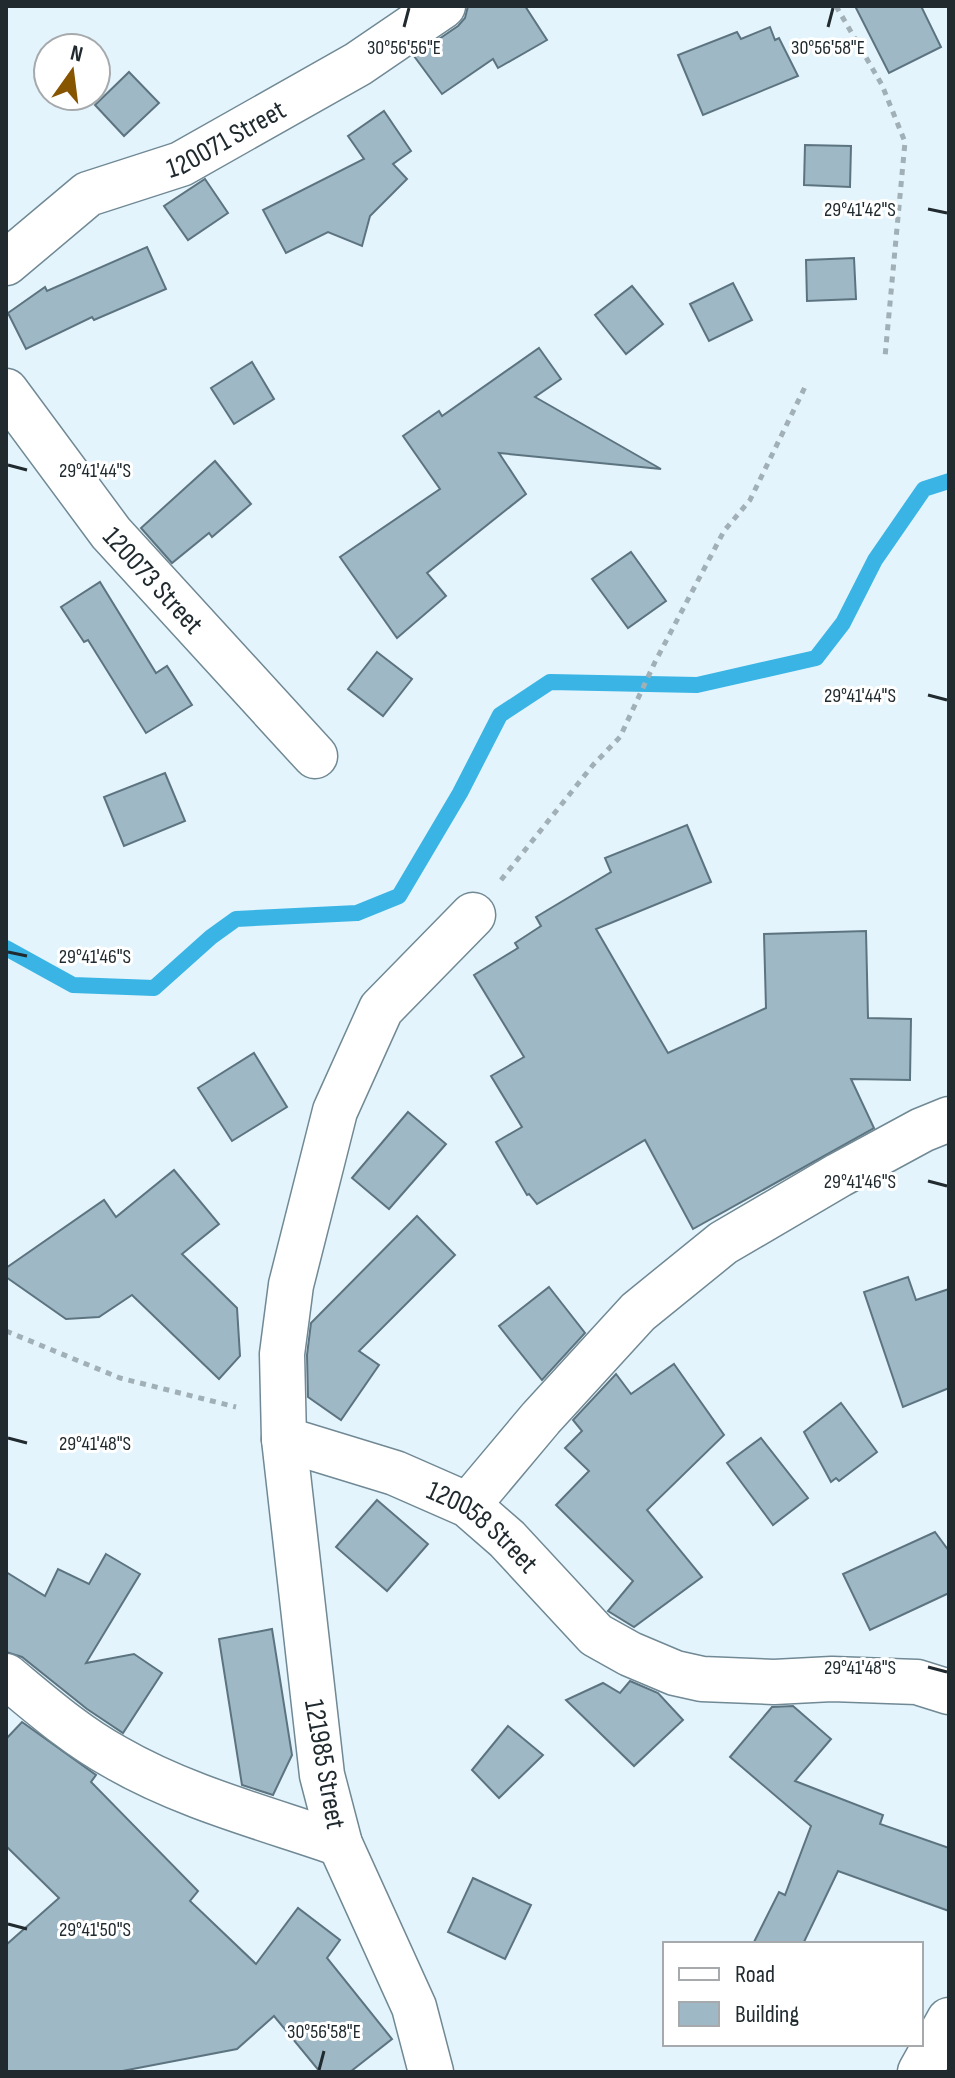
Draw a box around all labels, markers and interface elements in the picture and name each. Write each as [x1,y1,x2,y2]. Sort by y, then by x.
north arrow [32,32,112,112]
text: 30°56'56"E [367,36,441,60]
text: 30°56'58"E [791,36,865,60]
text: N [68,40,85,69]
street label: 120071 Street [163,94,292,186]
text: 29°41'42"S [824,198,896,222]
text: 29°41'44"S [59,459,131,483]
street label: 120073 Street [96,521,210,641]
text: 29°41'44"S [824,684,896,708]
text: 29°41'46"S [59,945,131,969]
text: 29°41'46"S [824,1170,896,1194]
text: 29°41'48"S [59,1432,131,1456]
street label: 120058 Street [422,1474,545,1580]
text: 29°41'48"S [824,1656,896,1680]
street label: 121985 Street [297,1697,352,1832]
text: 29°41'50"S [59,1918,131,1942]
legend [663,1942,923,2046]
text: Road [735,1960,775,1989]
text: Building [735,2000,799,2029]
text: 30°56'58"E [287,2020,361,2044]

